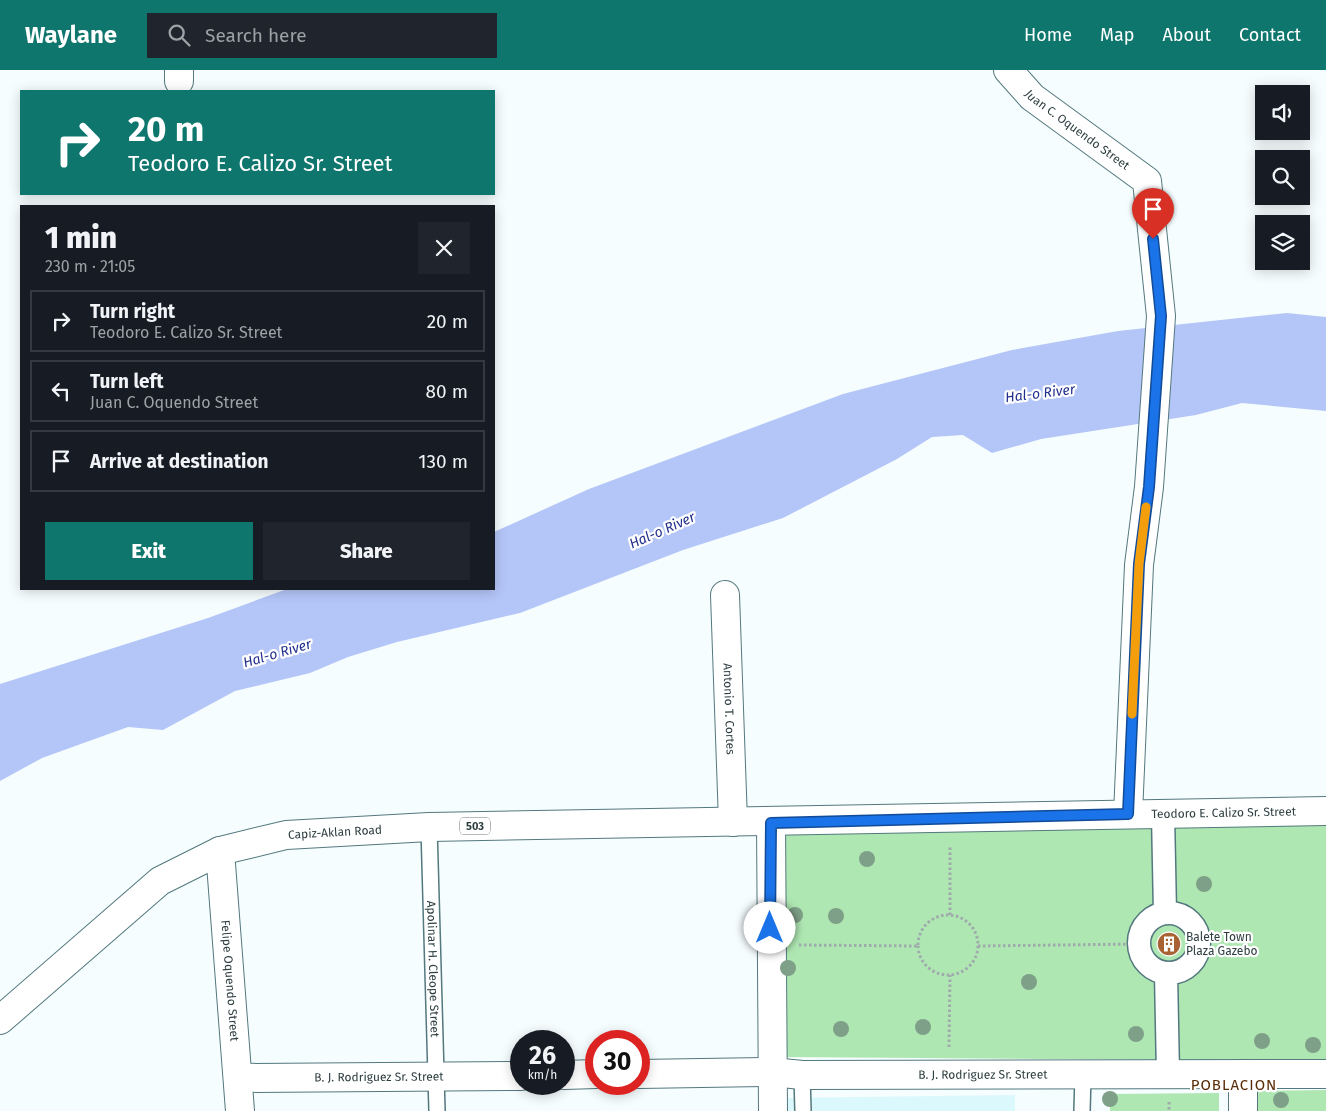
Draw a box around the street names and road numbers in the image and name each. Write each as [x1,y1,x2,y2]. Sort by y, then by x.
street label: Juan C. Oquendo Street [1022,87,1133,173]
street label: Antonio T. Cortes [720,663,738,755]
street label: Teodoro E. Calizo Sr. Street [1151,805,1297,821]
road number: 503 [460,818,490,834]
street label: Capiz-Aklan Road [288,823,382,842]
street label: Apolinar H. Cleope Street [424,900,442,1038]
street label: Felipe Oquendo Street [218,919,242,1043]
street label: B. J. Rodriguez Sr. Street [918,1068,1048,1082]
street label: B. J. Rodriguez Sr. Street [314,1070,444,1084]

